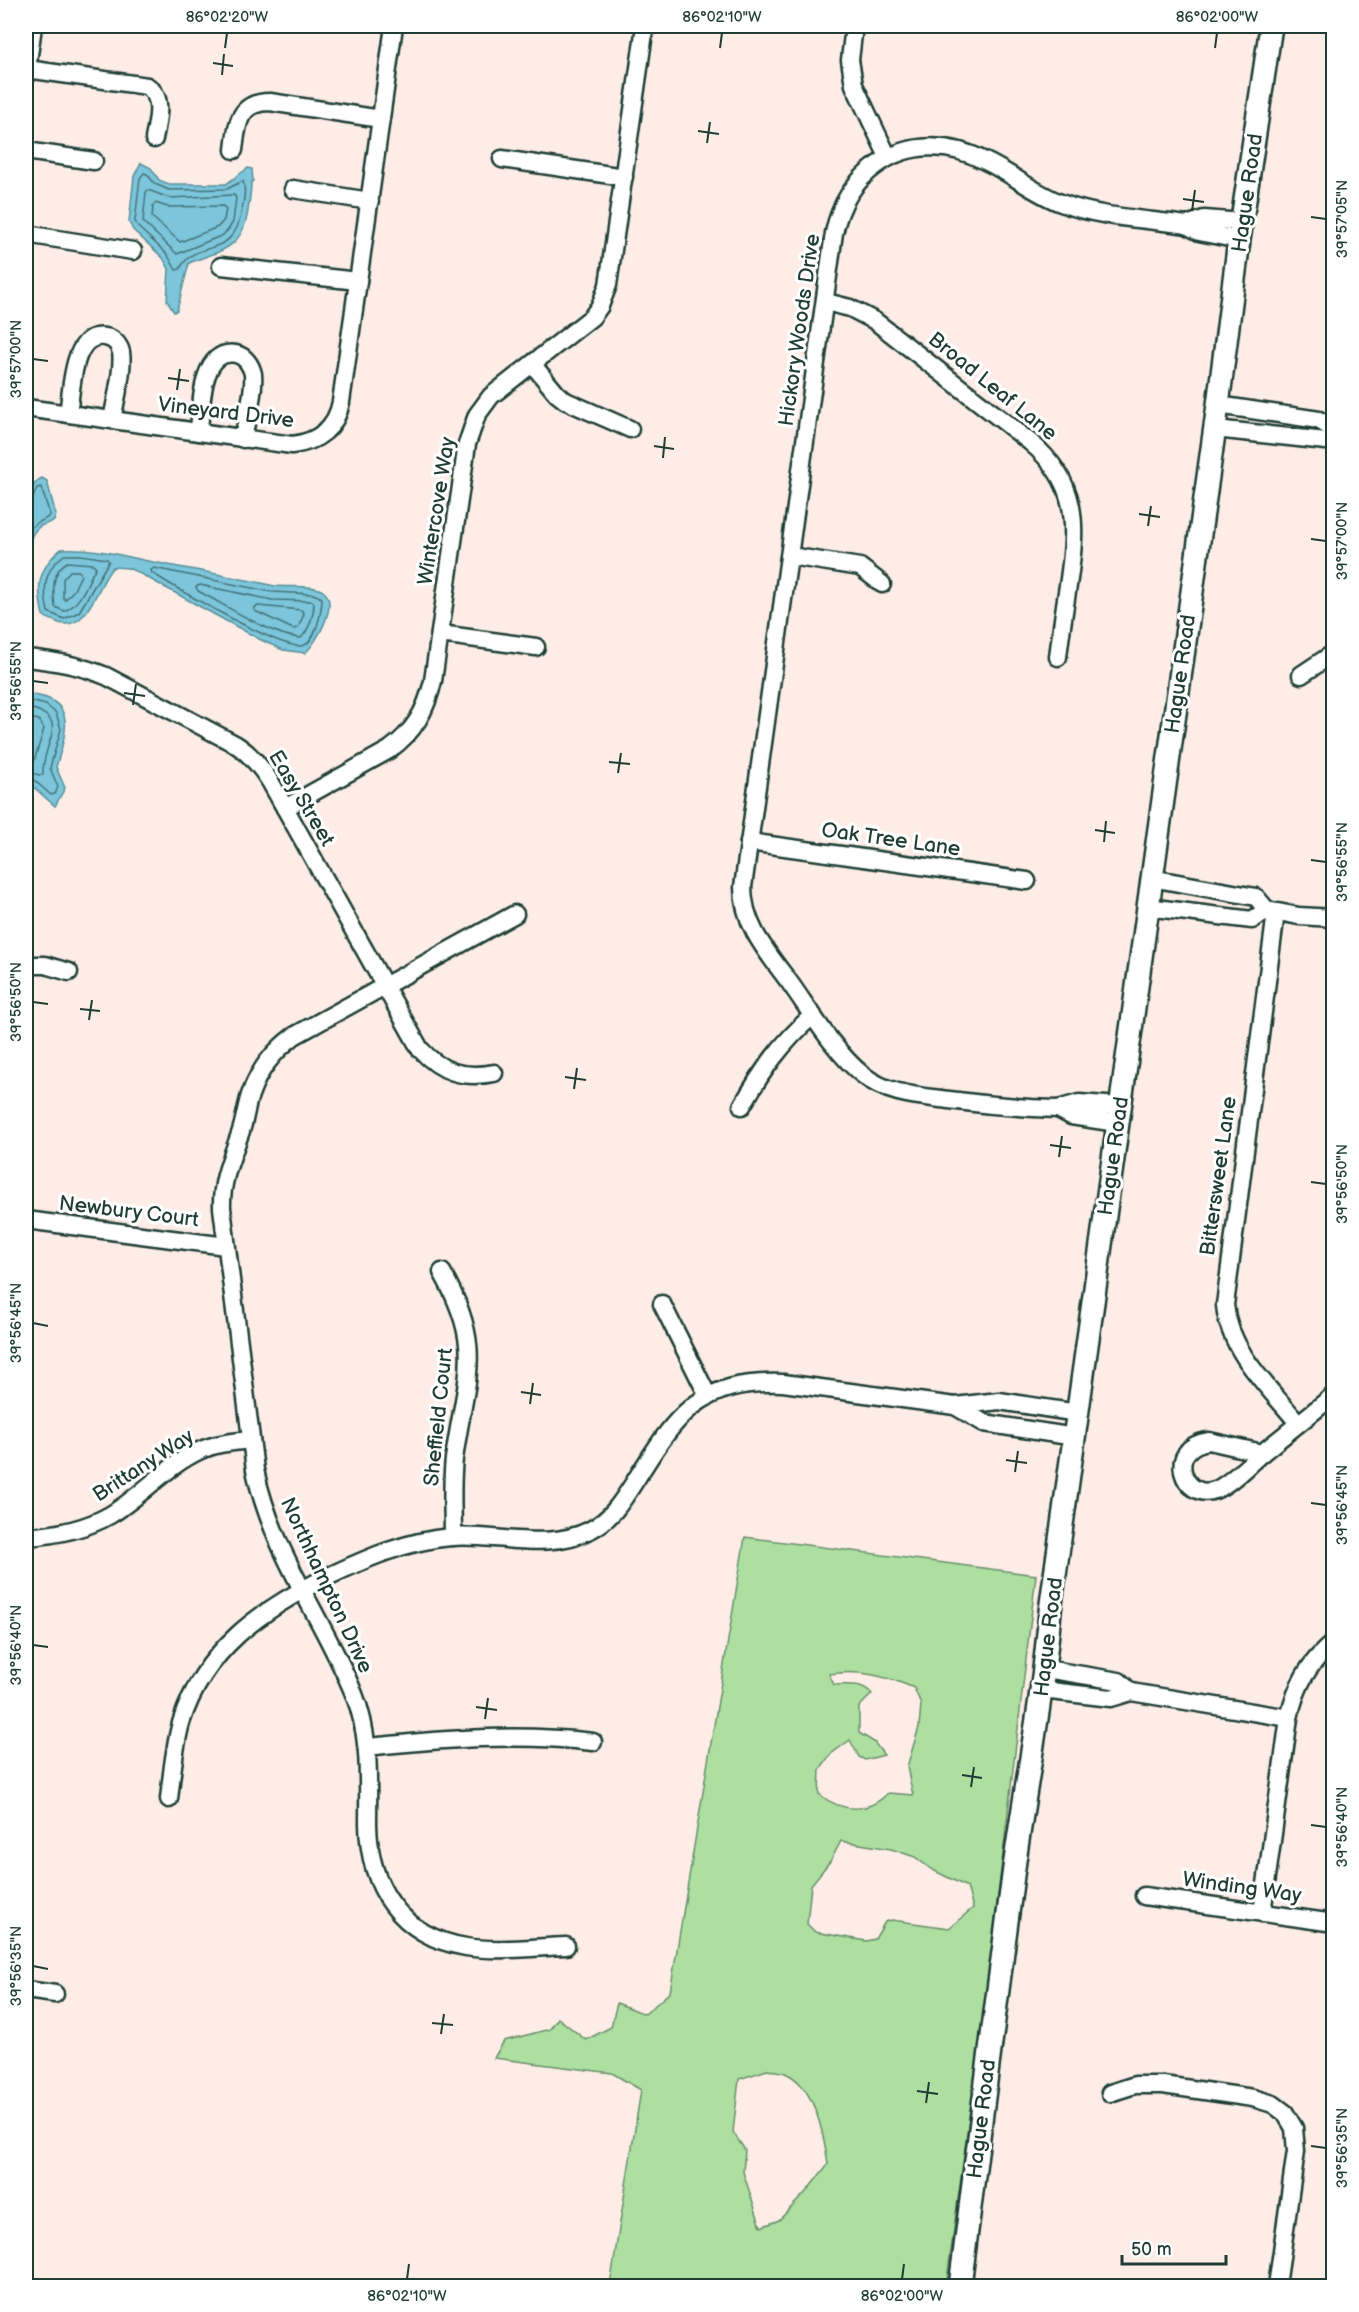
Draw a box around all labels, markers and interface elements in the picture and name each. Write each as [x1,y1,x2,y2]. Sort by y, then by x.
text: 86°02'20"W [186,8,269,27]
text: 86°02'10"W [682,8,762,27]
text: 86°02'00"W [1176,8,1259,27]
street label: Hague Road [1227,132,1268,254]
text: 39°57'05"N [1333,180,1352,258]
street label: Hickory Woods Drive [774,232,825,428]
text: 39°57'00"N [7,320,26,398]
street label: Broad Leaf Lane [923,327,1062,446]
street label: Vineyard Drive [156,392,295,433]
street label: Wintercove Way [412,435,461,587]
text: 39°57'00"N [1333,502,1352,580]
street label: Hague Road [1160,613,1201,735]
text: 39°56'55"N [7,641,26,721]
street label: Easy Street [263,746,340,851]
street label: Oak Tree Lane [820,817,962,862]
text: 39°56'55"N [1333,822,1352,902]
text: 39°56'50"N [7,962,26,1042]
street label: Hague Road [1093,1095,1134,1217]
street label: Bittersweet Lane [1195,1095,1242,1257]
text: 39°56'50"N [1333,1144,1352,1224]
street label: Newbury Court [58,1191,201,1233]
text: 39°56'45"N [7,1283,26,1363]
street label: Sheffield Court [419,1346,458,1487]
street label: Brittany Way [88,1423,199,1507]
text: 39°56'45"N [1333,1465,1352,1545]
street label: Northhampton Drive [275,1493,378,1677]
street label: Hague Road [1029,1576,1068,1698]
text: 39°56'40"N [7,1605,26,1685]
text: 39°56'40"N [1333,1787,1352,1867]
street label: Winding Way [1181,1867,1304,1908]
text: 39°56'35"N [7,1926,26,2006]
street label: Hague Road [962,2058,1001,2180]
text: 39°56'35"N [1333,2108,1352,2188]
scale bar [1122,2228,1226,2266]
text: 50 m [1131,2239,1172,2260]
text: 86°02'10"W [367,2287,447,2306]
text: 86°02'00"W [861,2287,944,2306]

